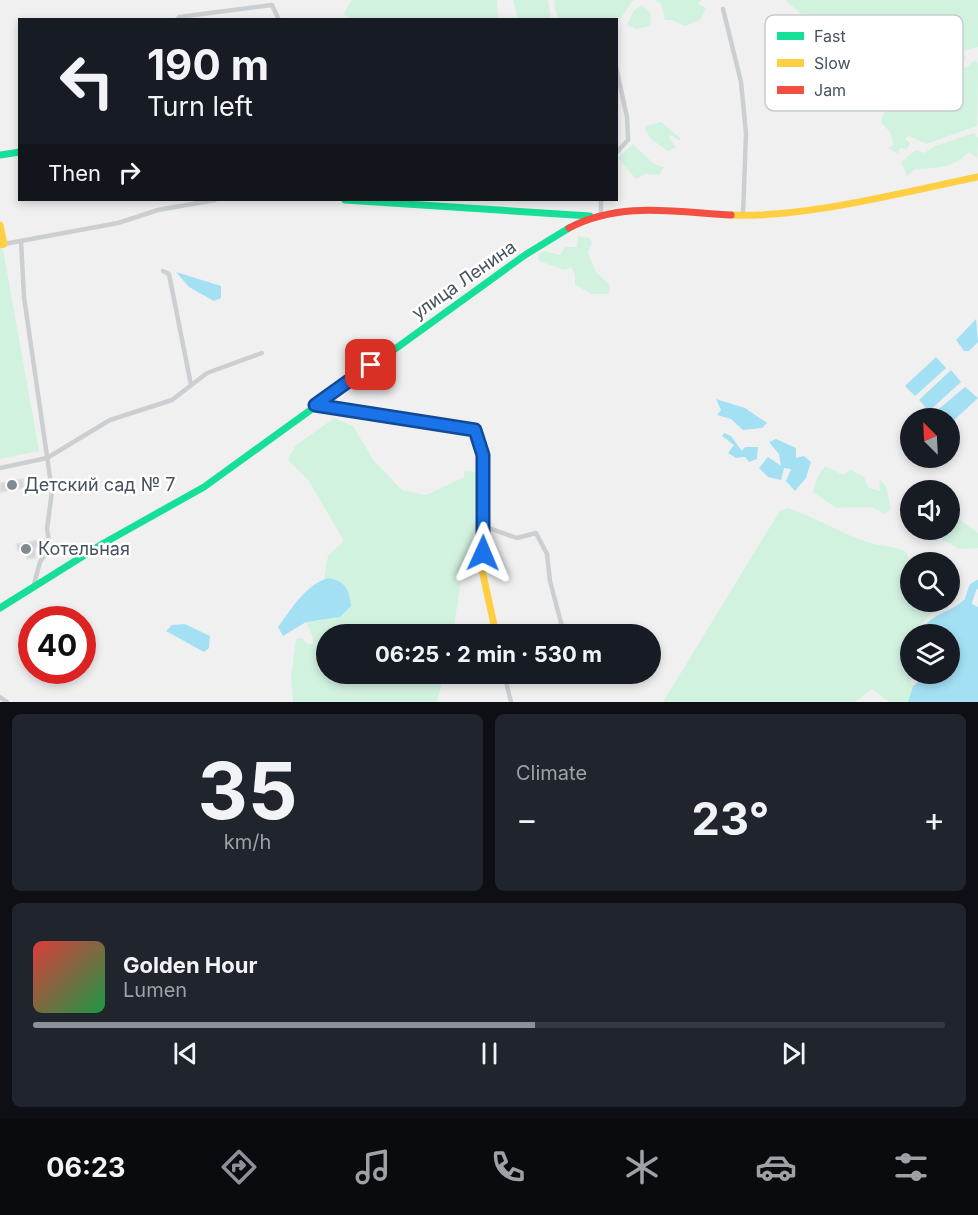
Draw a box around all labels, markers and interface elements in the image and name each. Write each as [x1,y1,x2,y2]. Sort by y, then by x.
legend [765,15,963,111]
text: Fast [814,26,846,46]
text: 190 m [147,39,269,90]
icon: left [48,42,126,120]
text: Slow [814,53,851,73]
text: Jam [814,80,846,100]
text: Turn left [147,90,253,123]
icon: right [113,156,146,189]
text: Then [48,160,101,186]
street label: улица Ленина [408,236,520,323]
pin [345,339,396,390]
icon: arrive [354,348,387,381]
north arrow [900,408,960,468]
map controls [900,408,960,684]
place label: Детский сад № 7 [24,474,176,495]
marker: Детский сад № 7 [5,478,19,492]
button: sound [900,480,960,540]
position arrow [451,521,515,585]
place label: Котельная [38,538,130,559]
marker: Котельная [19,542,33,556]
button: search [900,552,960,612]
speed limit sign: 40 [18,606,96,684]
button: layers [900,624,960,684]
text: 06:25 · 2 min · 530 m [375,641,602,667]
text: 35 [197,743,298,838]
text: Climate [516,761,587,785]
text: 23° [692,791,769,846]
text: − [516,799,538,839]
text: + [923,799,945,839]
text: km/h [224,830,271,854]
text: Golden Hour [123,952,257,978]
text: Lumen [123,978,187,1002]
icon: previous [169,1037,202,1070]
icon: pause [473,1037,506,1070]
icon: next [777,1037,810,1070]
icon: directions [218,1146,260,1188]
icon: music [352,1146,394,1188]
icon: phone [487,1146,529,1188]
icon: climate [621,1146,663,1188]
icon: car [755,1146,797,1188]
icon: filters [890,1146,932,1188]
text: 06:23 [46,1151,125,1184]

